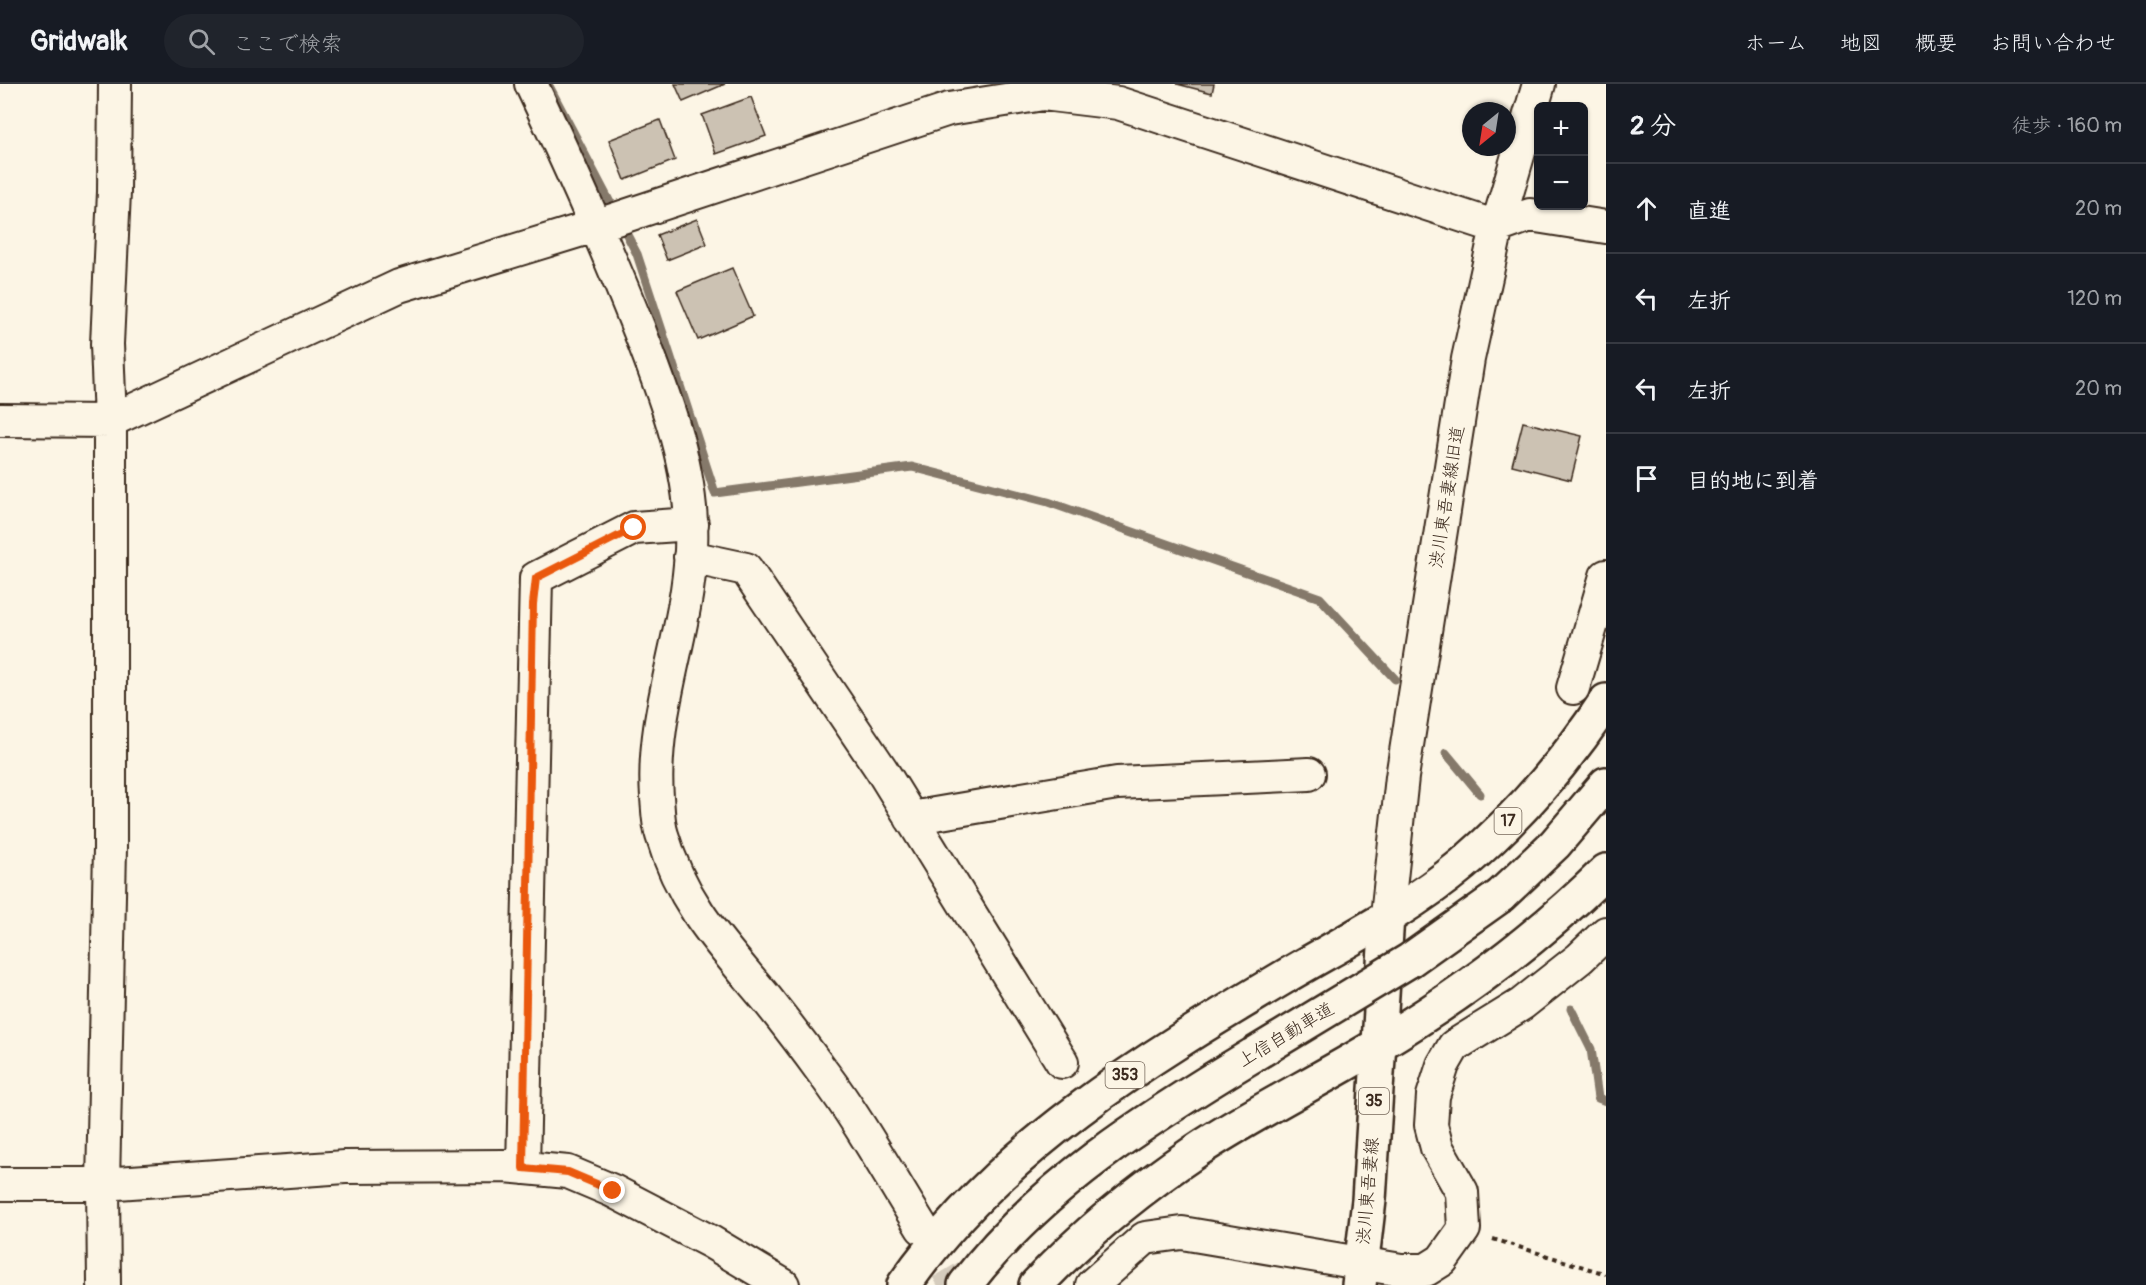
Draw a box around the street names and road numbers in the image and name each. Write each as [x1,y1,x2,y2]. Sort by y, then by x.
street label: 渋川東吾妻線旧道 [1424,424,1470,570]
road number: 17 [1494,808,1522,834]
street label: 上信自動車道 [1234,997,1338,1073]
road number: 353 [1106,1062,1144,1088]
road number: 35 [1359,1088,1389,1114]
street label: 渋川東吾妻線 [1352,1136,1384,1246]

